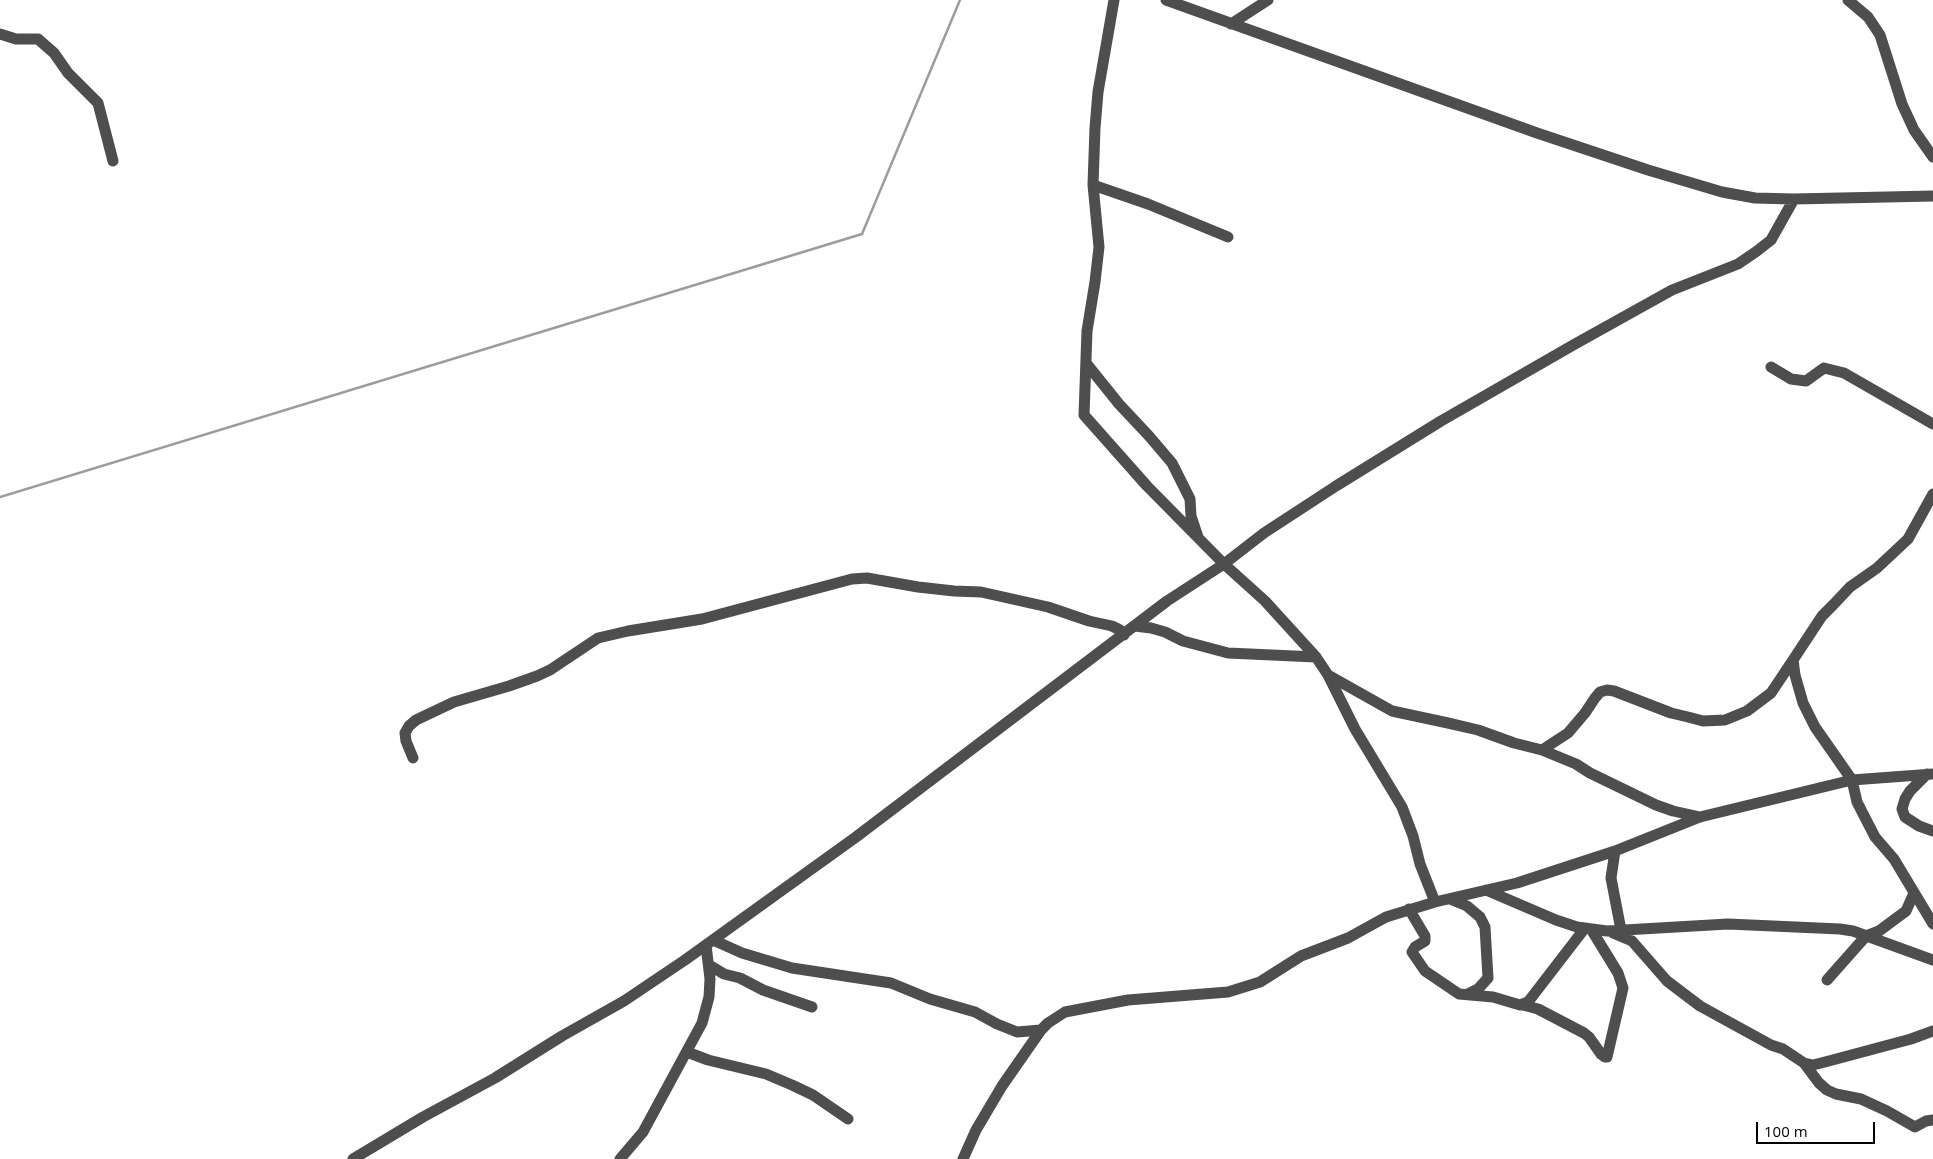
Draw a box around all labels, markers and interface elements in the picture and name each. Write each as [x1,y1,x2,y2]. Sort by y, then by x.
scale bar [1758,1112,1877,1144]
text: 100 m [1764,1121,1808,1141]

